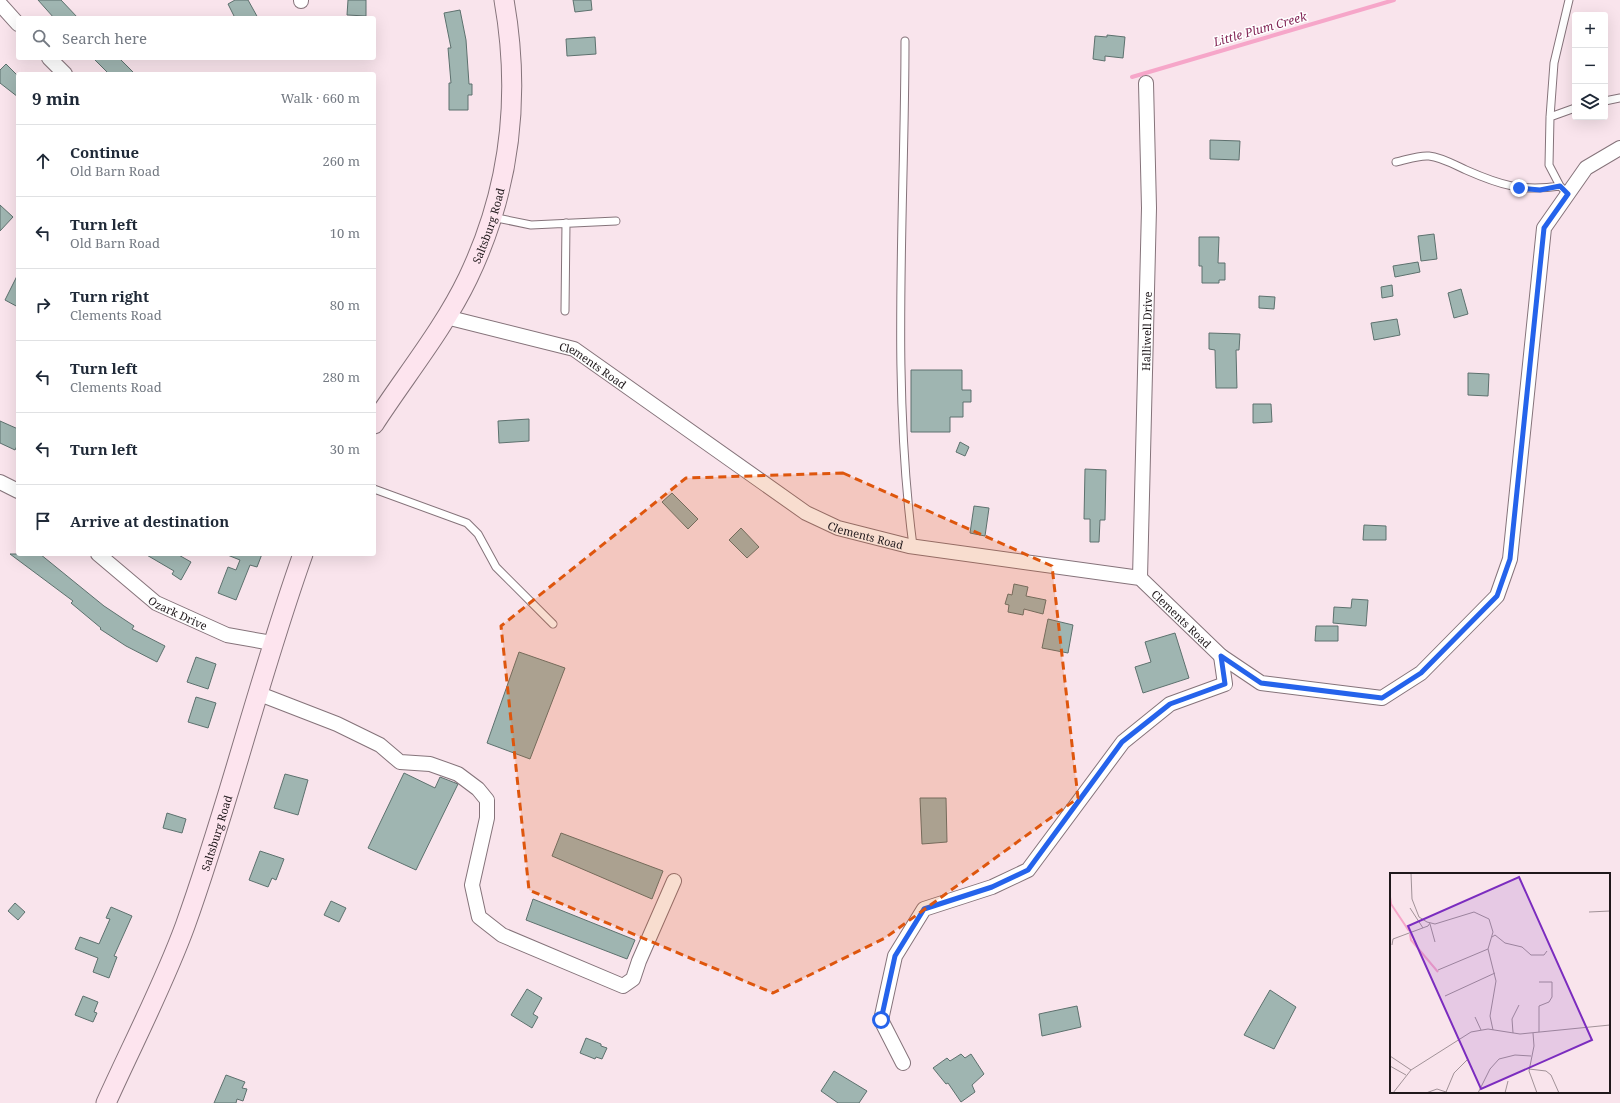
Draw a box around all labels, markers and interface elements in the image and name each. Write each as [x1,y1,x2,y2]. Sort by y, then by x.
water label: Little Plum Creek [1210,7,1310,51]
map controls [1572,12,1608,120]
button: + [1572,12,1608,48]
search box [16,16,376,60]
icon: search [30,27,52,49]
text: Search here [62,28,147,48]
button: − [1572,48,1608,84]
button: layers [1572,84,1608,120]
text: 9 min [32,87,80,110]
text: Walk · 660 m [281,89,360,107]
text: Continue [70,142,139,162]
icon: ahead [32,150,54,172]
text: 260 m [323,152,360,170]
text: Old Barn Road [70,162,160,180]
route end [1510,179,1528,197]
street label: Saltsburg Road [468,186,507,266]
text: Turn left [70,214,138,234]
icon: left [32,222,54,244]
text: 10 m [330,224,360,242]
text: Old Barn Road [70,234,160,252]
text: Turn right [70,286,149,306]
street label: Halliwell Drive [1138,291,1154,371]
icon: right [32,294,54,316]
text: 80 m [330,296,360,314]
text: Clements Road [70,306,162,324]
street label: Clements Road [558,338,630,392]
text: Turn left [70,358,138,378]
icon: left [32,366,54,388]
text: 280 m [323,368,360,386]
text: Clements Road [70,378,162,396]
icon: left [32,438,54,460]
text: Turn left [70,439,138,459]
text: 30 m [330,440,360,458]
icon: arrive [32,510,54,532]
text: Arrive at destination [70,511,229,531]
street label: Clements Road [826,517,905,552]
street label: Clements Road [1149,586,1215,651]
street label: Ozark Drive [145,592,210,633]
street label: Saltsburg Road [197,793,235,873]
inset map [1390,873,1610,1093]
route start [872,1011,890,1029]

